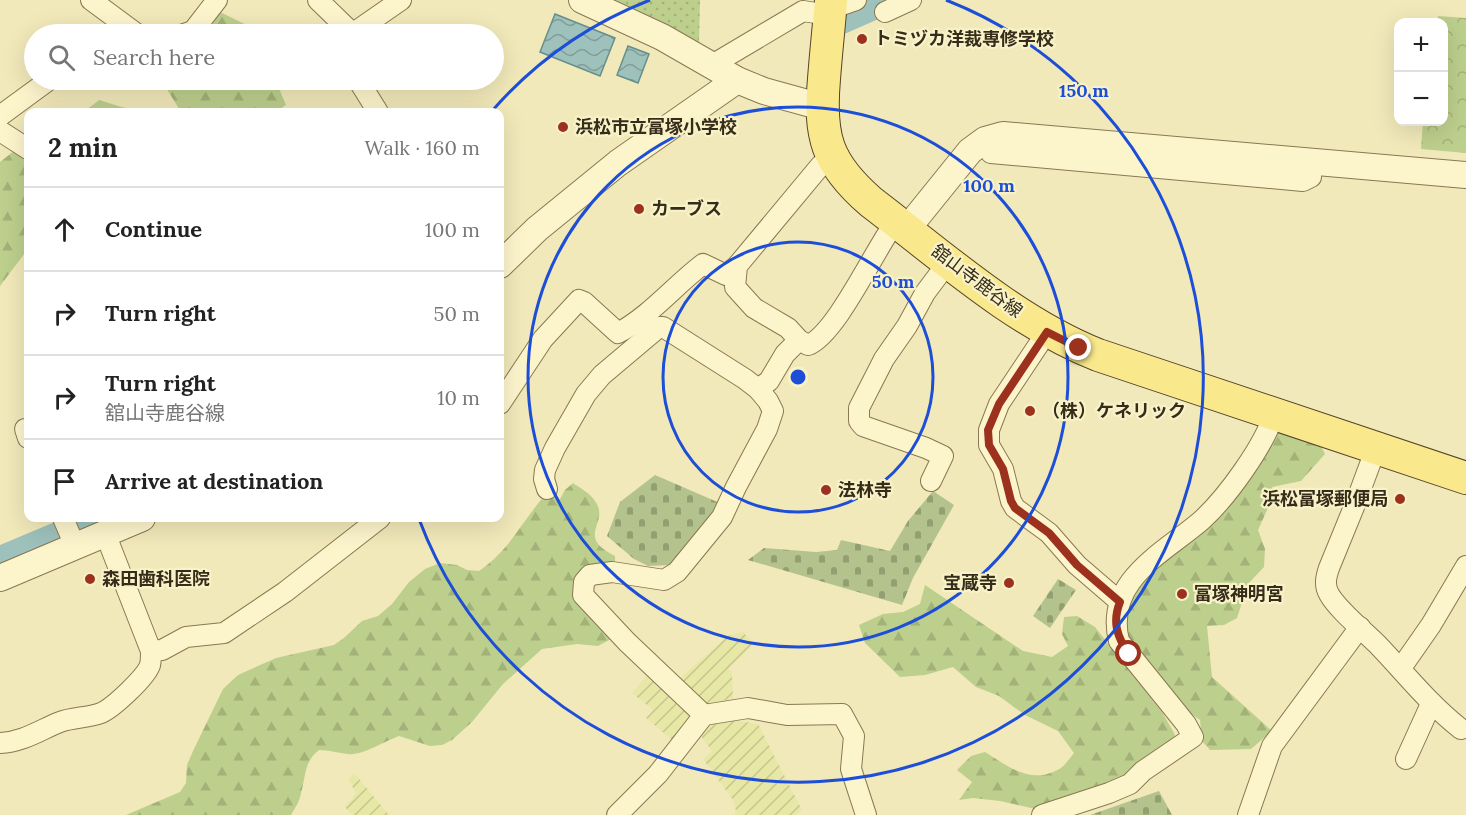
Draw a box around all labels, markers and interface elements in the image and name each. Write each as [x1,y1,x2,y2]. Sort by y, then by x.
map controls [1394,18,1448,126]
button: + [1394,18,1448,72]
search box [24,24,504,90]
place label: トミヅカ洋裁専修学校 [874,27,1054,50]
marker: トミヅカ洋裁専修学校 [855,32,869,46]
icon: search [45,41,78,74]
text: Search here [93,43,215,71]
button: − [1394,72,1448,126]
text: 150 m [1059,79,1109,102]
place label: 浜松市立富塚小学校 [575,115,737,138]
marker: 浜松市立富塚小学校 [556,120,570,134]
text: 2 min [48,131,118,164]
text: Walk · 160 m [364,135,480,160]
text: 100 m [963,174,1015,197]
place label: カーブス [651,197,722,220]
marker: カーブス [632,202,646,216]
icon: ahead [48,213,81,246]
text: Continue [105,215,202,243]
text: 100 m [425,217,480,242]
street label: 舘山寺鹿谷線 [927,239,1027,322]
text: 50 m [872,270,915,293]
icon: right [48,297,81,330]
text: Turn right [105,299,216,327]
text: 50 m [434,301,480,326]
route end [1065,334,1091,360]
centre of rings [788,367,808,387]
text: Turn right [105,369,216,397]
icon: right [48,381,81,414]
text: 10 m [437,385,480,410]
place label: （株）ケネリック [1042,399,1186,422]
text: 舘山寺鹿谷線 [105,400,225,425]
marker: （株）ケネリック [1023,404,1037,418]
icon: arrive [48,465,81,498]
text: Arrive at destination [105,467,323,495]
place label: 法林寺 [838,478,892,501]
marker: 法林寺 [819,483,833,497]
place label: 浜松富塚郵便局 [1262,487,1388,510]
marker: 浜松富塚郵便局 [1393,492,1407,506]
place label: 森田歯科医院 [102,567,210,590]
place label: 宝蔵寺 [943,571,997,594]
marker: 森田歯科医院 [83,572,97,586]
marker: 宝蔵寺 [1002,576,1016,590]
place label: 富塚神明宮 [1194,582,1284,605]
marker: 富塚神明宮 [1175,587,1189,601]
route start [1115,640,1141,666]

